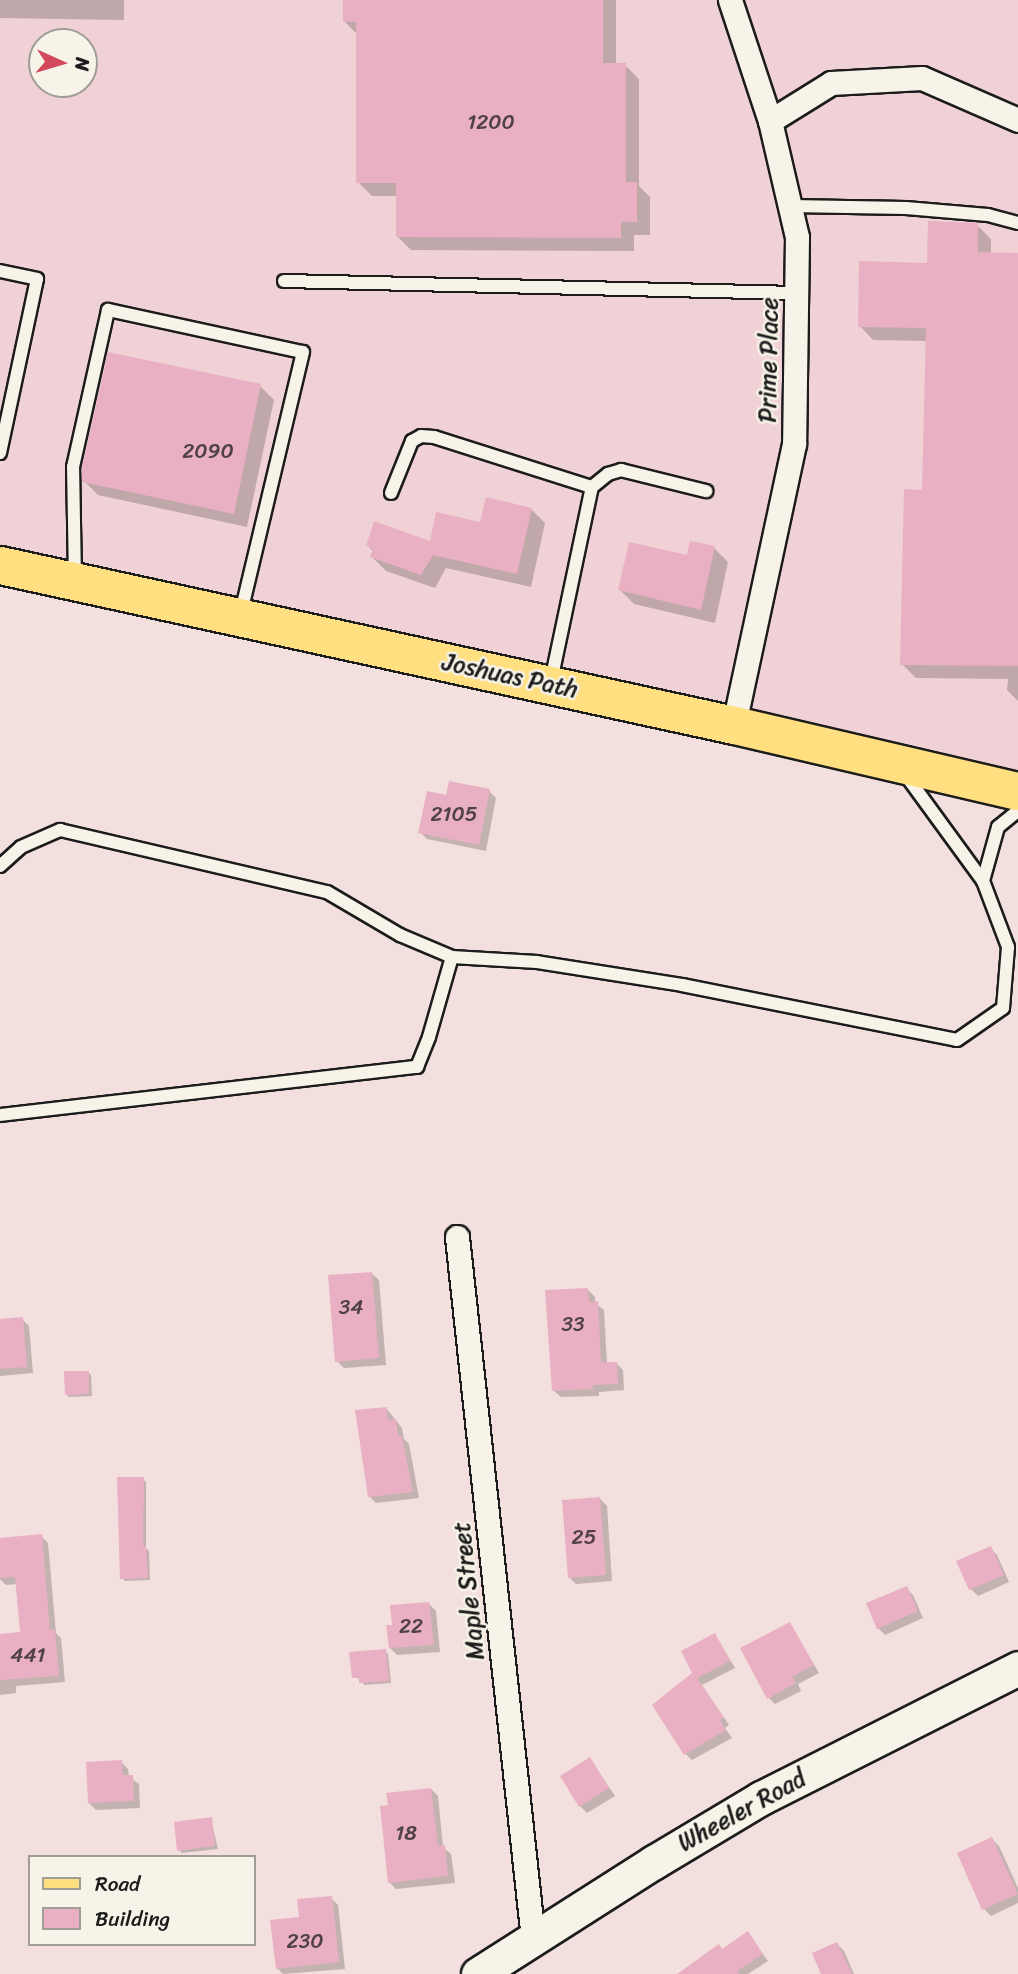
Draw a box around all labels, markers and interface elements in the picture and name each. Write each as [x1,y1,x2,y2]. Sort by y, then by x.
north arrow [28,28,98,98]
text: N [66,57,99,72]
house number: 1200 [467,109,515,135]
street label: Prime Place [754,297,784,423]
house number: 2090 [182,438,234,464]
street label: Joshuas Path [440,648,580,704]
house number: 2105 [430,801,478,827]
house number: 34 [339,1294,363,1320]
house number: 33 [561,1311,585,1337]
street label: Maple Street [447,1520,491,1662]
house number: 25 [572,1524,596,1550]
house number: 22 [399,1613,423,1639]
house number: 441 [10,1642,46,1668]
street label: Wheeler Road [673,1764,811,1858]
house number: 18 [395,1820,417,1846]
legend [28,1855,256,1946]
text: Road [95,1865,140,1903]
text: Building [95,1900,170,1938]
house number: 230 [287,1928,323,1954]

